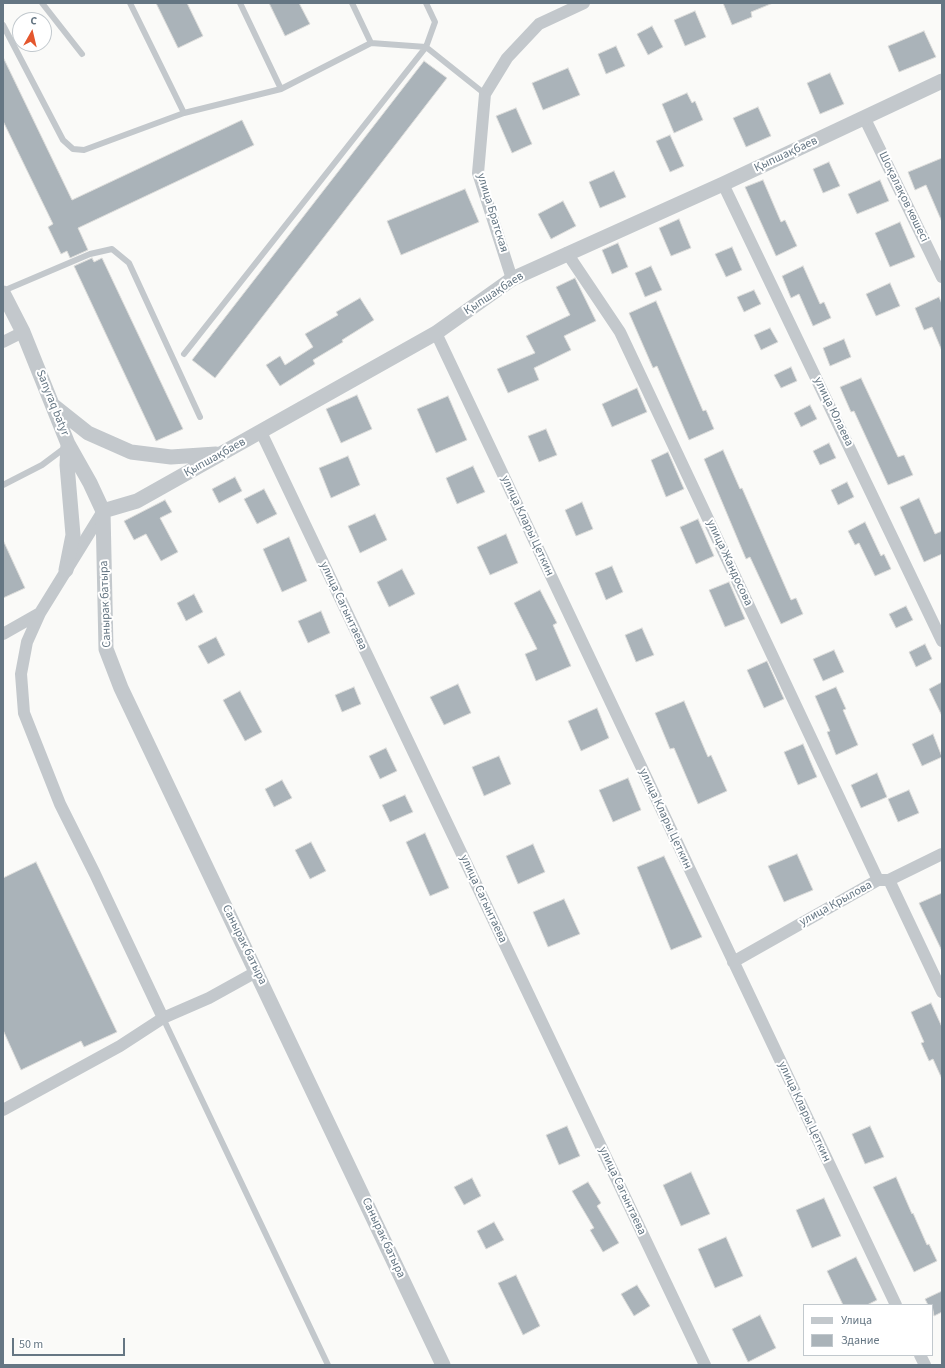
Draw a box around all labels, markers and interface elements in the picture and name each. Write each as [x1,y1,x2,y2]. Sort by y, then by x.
north arrow [12,12,52,52]
text: С [29,13,38,28]
street label: Қыпшақбаев [752,134,820,176]
street label: Шоқалақов көшесі [875,149,931,245]
street label: улица Братская [473,172,511,254]
street label: Қыпшақбаев [461,269,527,319]
street label: Sanyraq batyr [32,368,72,438]
street label: улица Юлаева [810,375,856,449]
street label: Қыпшақбаев [182,435,248,481]
street label: улица Клары Цеткин [497,473,557,579]
street label: улица Жандосова [703,518,755,608]
street label: улица Сагынтаева [316,559,370,653]
street label: Санырак батыра [97,560,115,648]
street label: улица Клары Цеткин [635,766,695,872]
street label: улица Сагынтаева [456,852,510,946]
street label: улица Крылова [797,878,875,930]
street label: Санырак батыра [218,903,270,987]
street label: улица Клары Цеткин [774,1059,834,1165]
street label: улица Сагынтаева [595,1144,649,1238]
street label: Санырак батыра [358,1196,408,1280]
legend [803,1304,933,1356]
text: Улица [841,1312,872,1329]
scale bar [14,1330,127,1356]
text: Здание [841,1332,880,1349]
text: 50 m [19,1336,43,1353]

